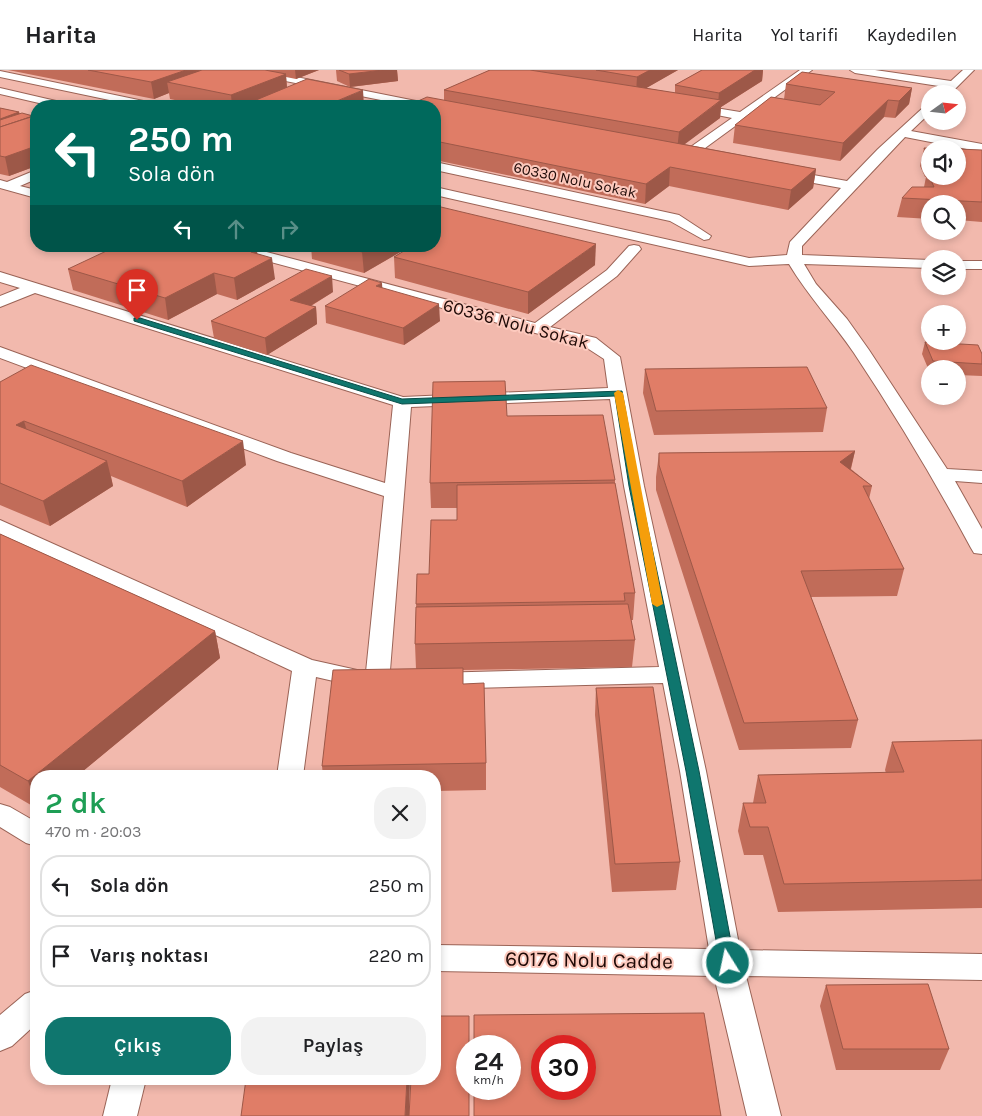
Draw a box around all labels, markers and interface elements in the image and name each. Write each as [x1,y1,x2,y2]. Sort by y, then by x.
text: Harita [25,21,97,49]
text: Harita [692,24,743,46]
text: Yol tarifi [771,24,839,46]
text: Kaydedilen [867,24,957,46]
north arrow [921,85,966,130]
map controls [921,85,966,405]
text: 250 m [128,119,234,160]
icon: left [45,120,110,185]
button: sound [921,140,966,185]
street label: 60330 Nolu Sokak [512,158,638,202]
text: Sola dön [128,161,215,187]
button: search [921,195,966,240]
icon: left [169,215,197,243]
icon: ahead [222,215,250,243]
icon: right [275,215,303,243]
button: layers [921,250,966,295]
pin [116,269,158,320]
icon: arrive [123,276,151,304]
street label: 60336 Nolu Sokak [441,294,591,354]
button: + [921,305,966,350]
button: − [921,360,966,405]
text: 2 dk [45,785,106,821]
button: close [374,787,426,839]
text: 470 m · 20:03 [45,822,142,841]
icon: left [47,872,75,900]
text: Sola dön [90,875,169,897]
text: 250 m [369,875,424,897]
position arrow [701,936,753,988]
icon: arrive [47,942,75,970]
text: Varış noktası [90,945,209,967]
text: 220 m [368,945,424,967]
street label: 60176 Nolu Cadde [505,947,673,973]
button: Çıkış [45,1017,231,1075]
button: Paylaş [241,1017,426,1075]
speed limit sign: 30 [531,1035,596,1100]
text: 24 [473,1047,504,1076]
text: km/h [473,1073,504,1087]

